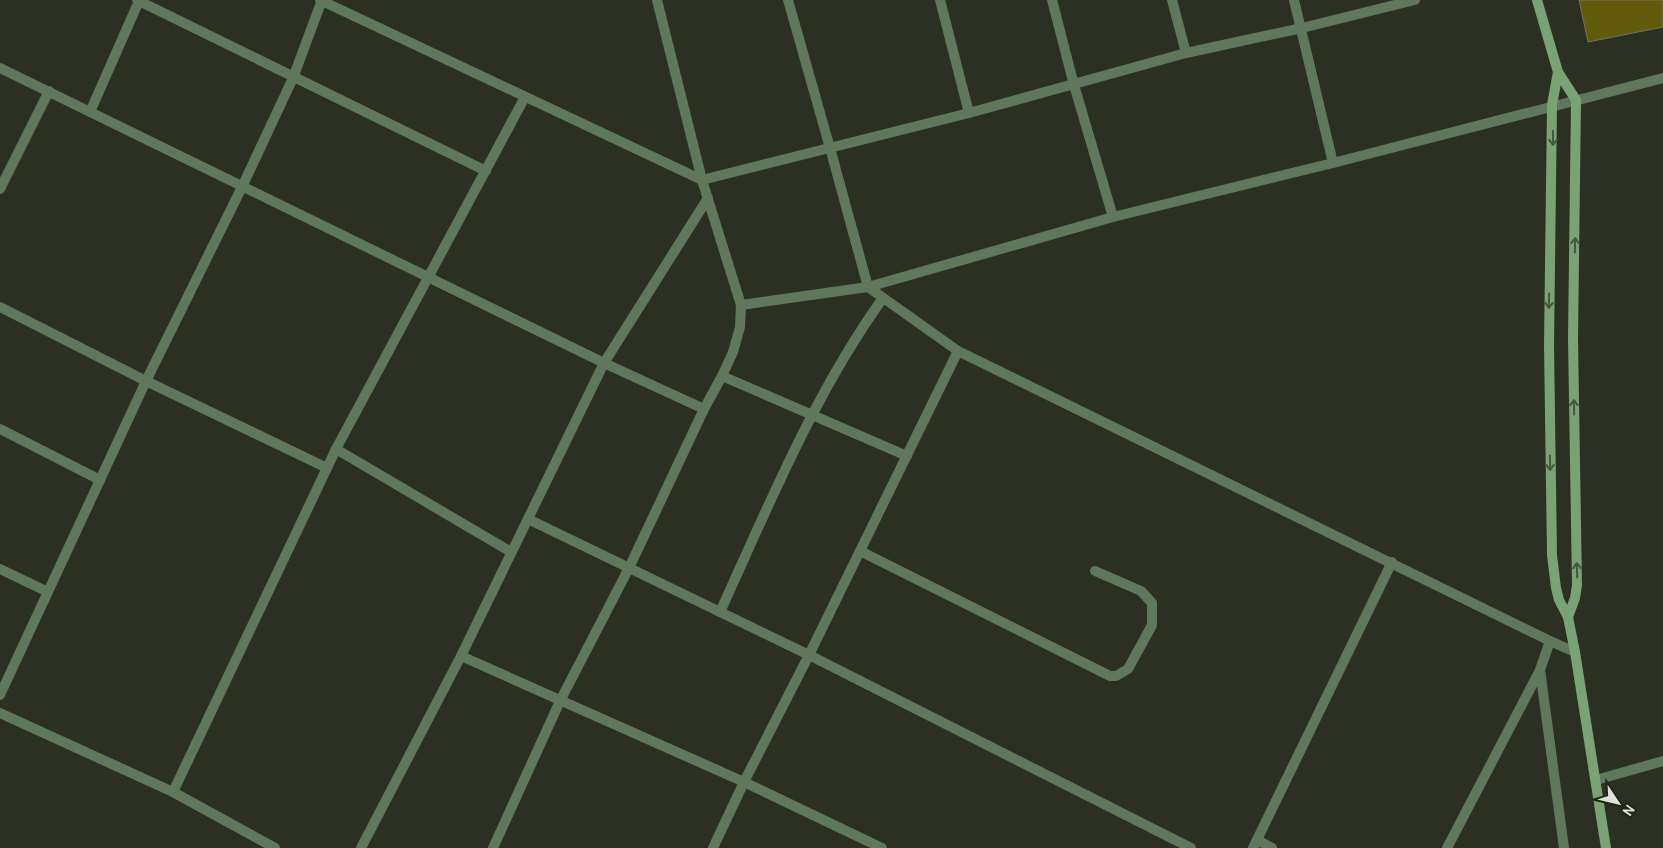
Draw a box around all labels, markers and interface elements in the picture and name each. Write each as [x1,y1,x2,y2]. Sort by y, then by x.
one-way arrow [1548,130,1557,146]
one-way arrow [1570,237,1580,254]
one-way arrow [1545,292,1554,308]
one-way arrow [1569,400,1579,416]
one-way arrow [1546,455,1555,471]
one-way arrow [1572,562,1581,578]
north arrow [1593,778,1643,828]
text: N [1618,801,1639,820]

